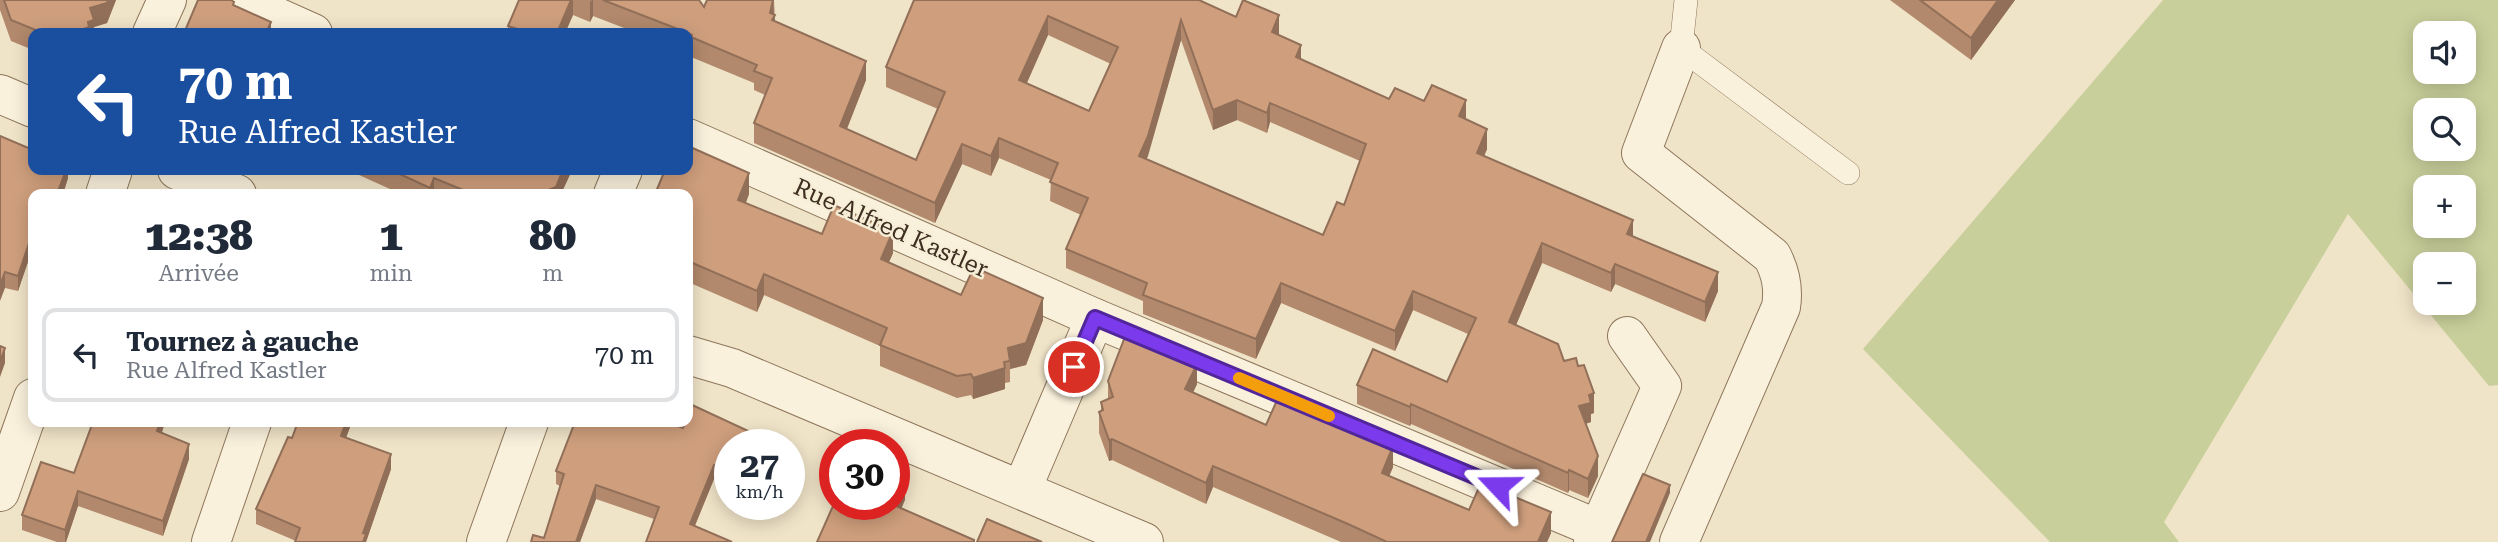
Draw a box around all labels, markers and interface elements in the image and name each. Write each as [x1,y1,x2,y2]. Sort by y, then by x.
map controls [2413,21,2476,315]
button: sound [2413,21,2476,84]
text: 70 m [178,54,293,111]
icon: left [63,56,154,147]
button: search [2413,98,2476,161]
text: Rue Alfred Kastler [178,113,457,151]
street label: Rue Alfred Kastler [790,173,993,283]
button: + [2413,175,2476,238]
text: 12:38 [145,211,253,260]
text: 1 [379,211,403,260]
text: 80 [529,211,576,260]
button: − [2413,252,2476,315]
text: Arrivée [158,260,239,287]
text: min [369,260,413,287]
text: m [542,260,563,287]
text: Tournez à gauche [126,327,359,357]
icon: left [67,336,105,374]
pin [1044,337,1104,397]
text: 70 m [595,340,654,370]
icon: arrive [1055,348,1093,386]
text: Rue Alfred Kastler [126,357,327,384]
speed limit sign: 30 [819,429,910,520]
text: 27 [740,445,779,486]
position arrow [1461,449,1535,523]
text: km/h [735,481,784,502]

